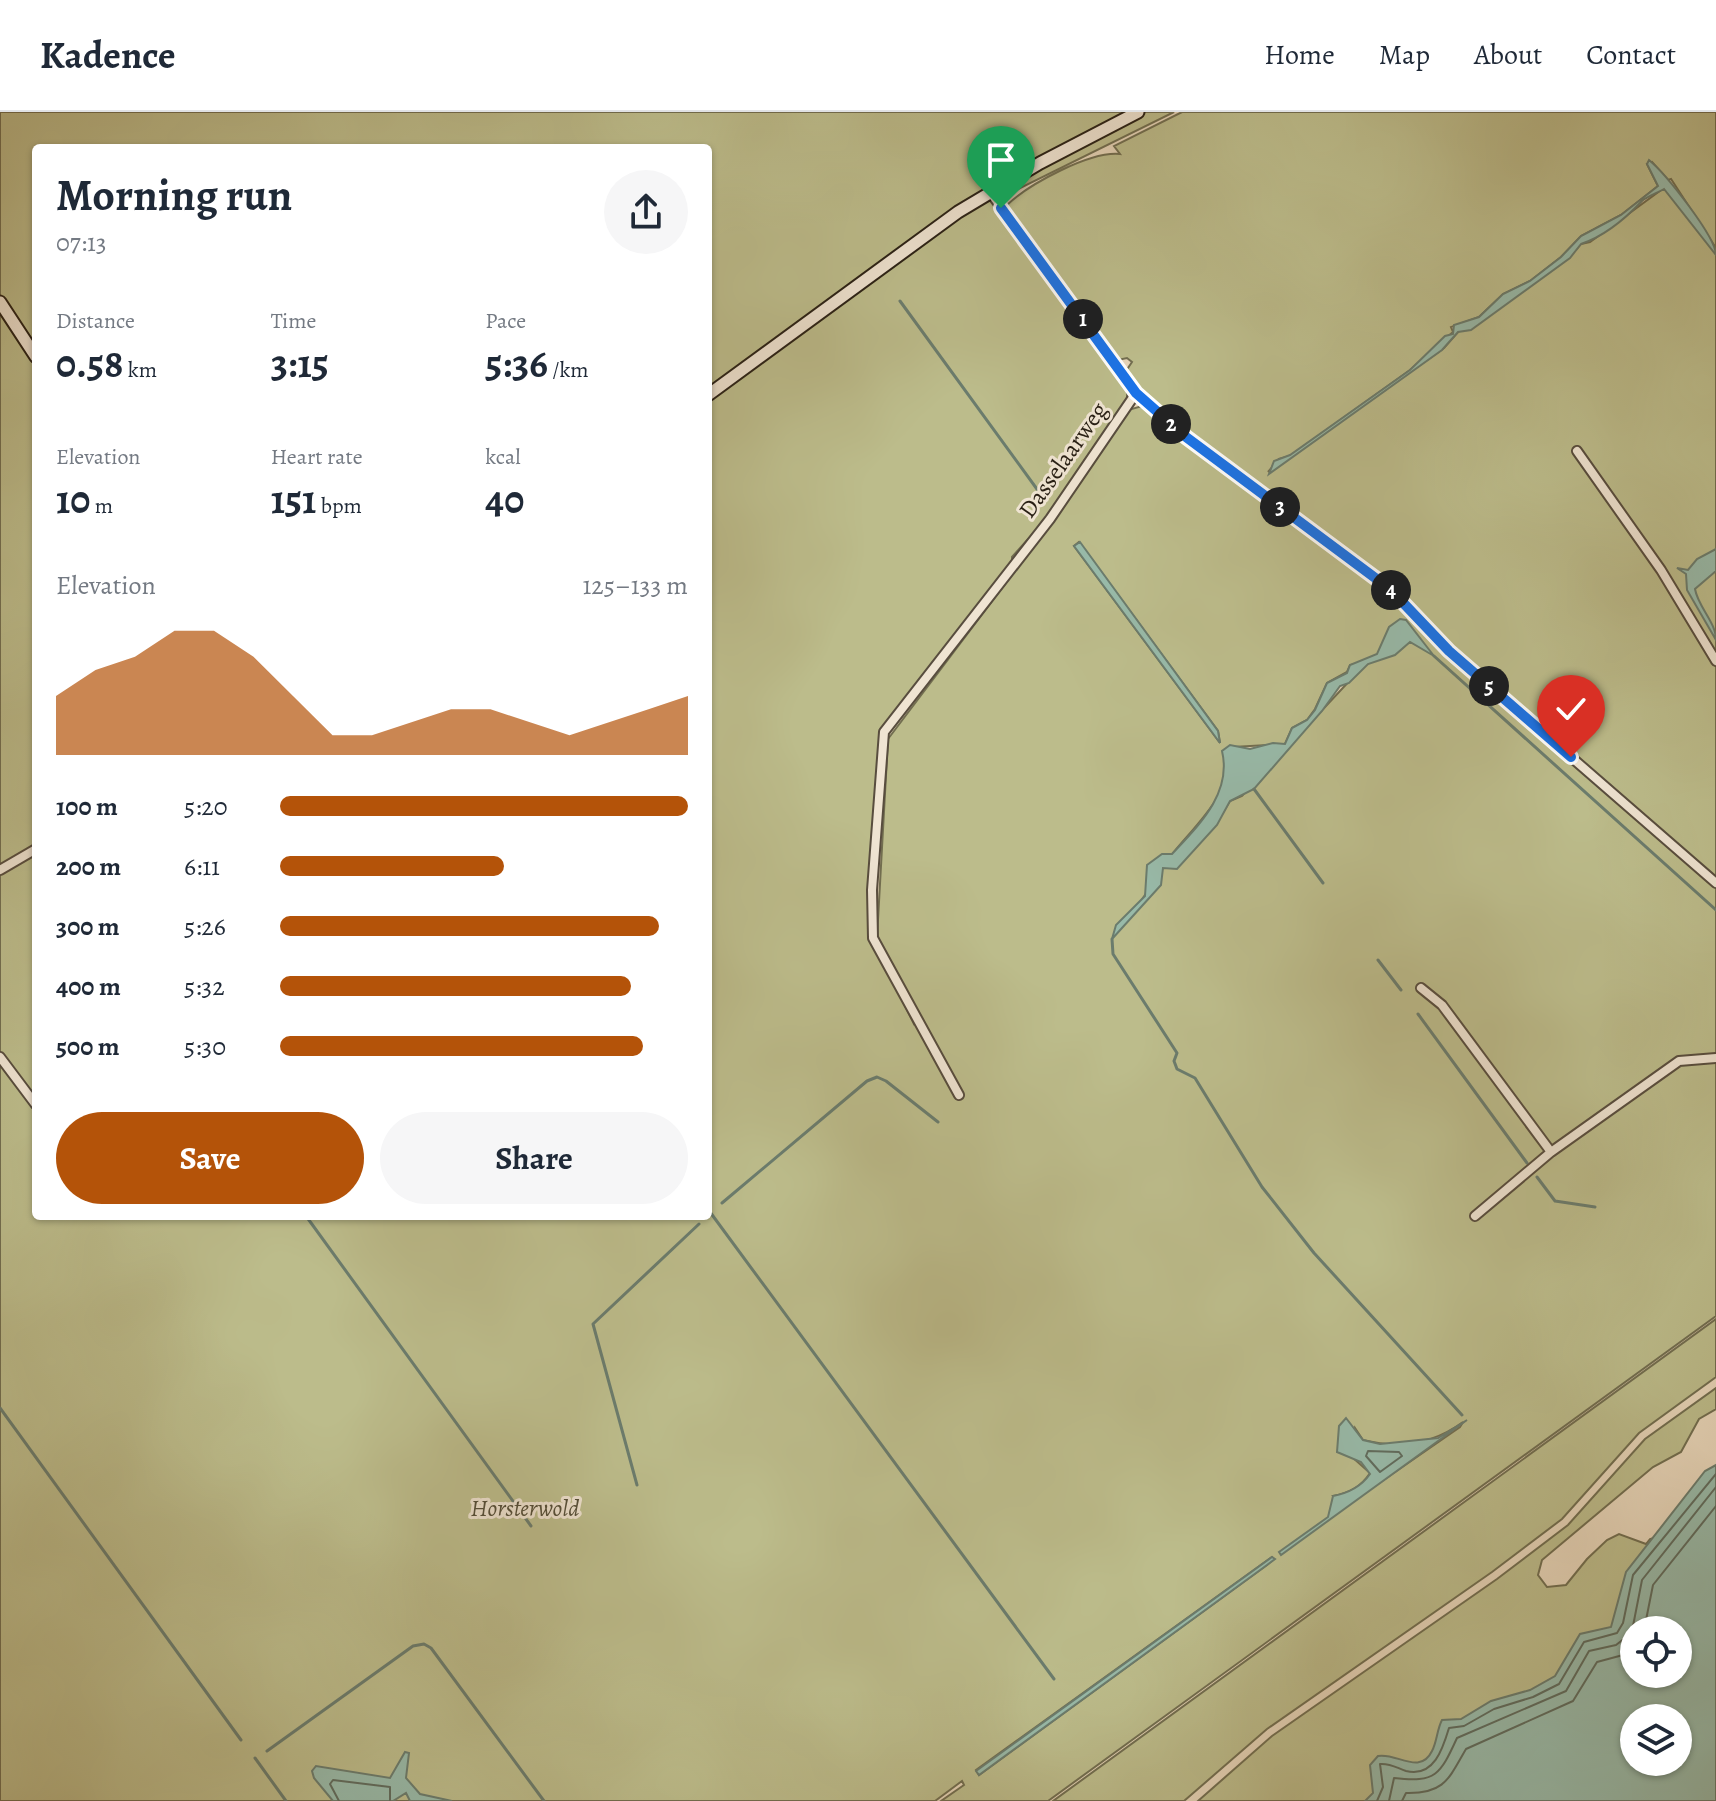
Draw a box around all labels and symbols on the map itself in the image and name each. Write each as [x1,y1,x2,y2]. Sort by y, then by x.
pin [967,126,1035,208]
pin: 1 [1063,299,1103,339]
street label: Dasselaarweg [1011,396,1115,524]
pin: 2 [1151,404,1191,444]
pin: 3 [1260,487,1300,527]
pin: 4 [1371,570,1411,610]
pin: 5 [1469,666,1509,706]
pin [1537,675,1605,757]
park label: Horsterwold [471,1492,579,1524]

